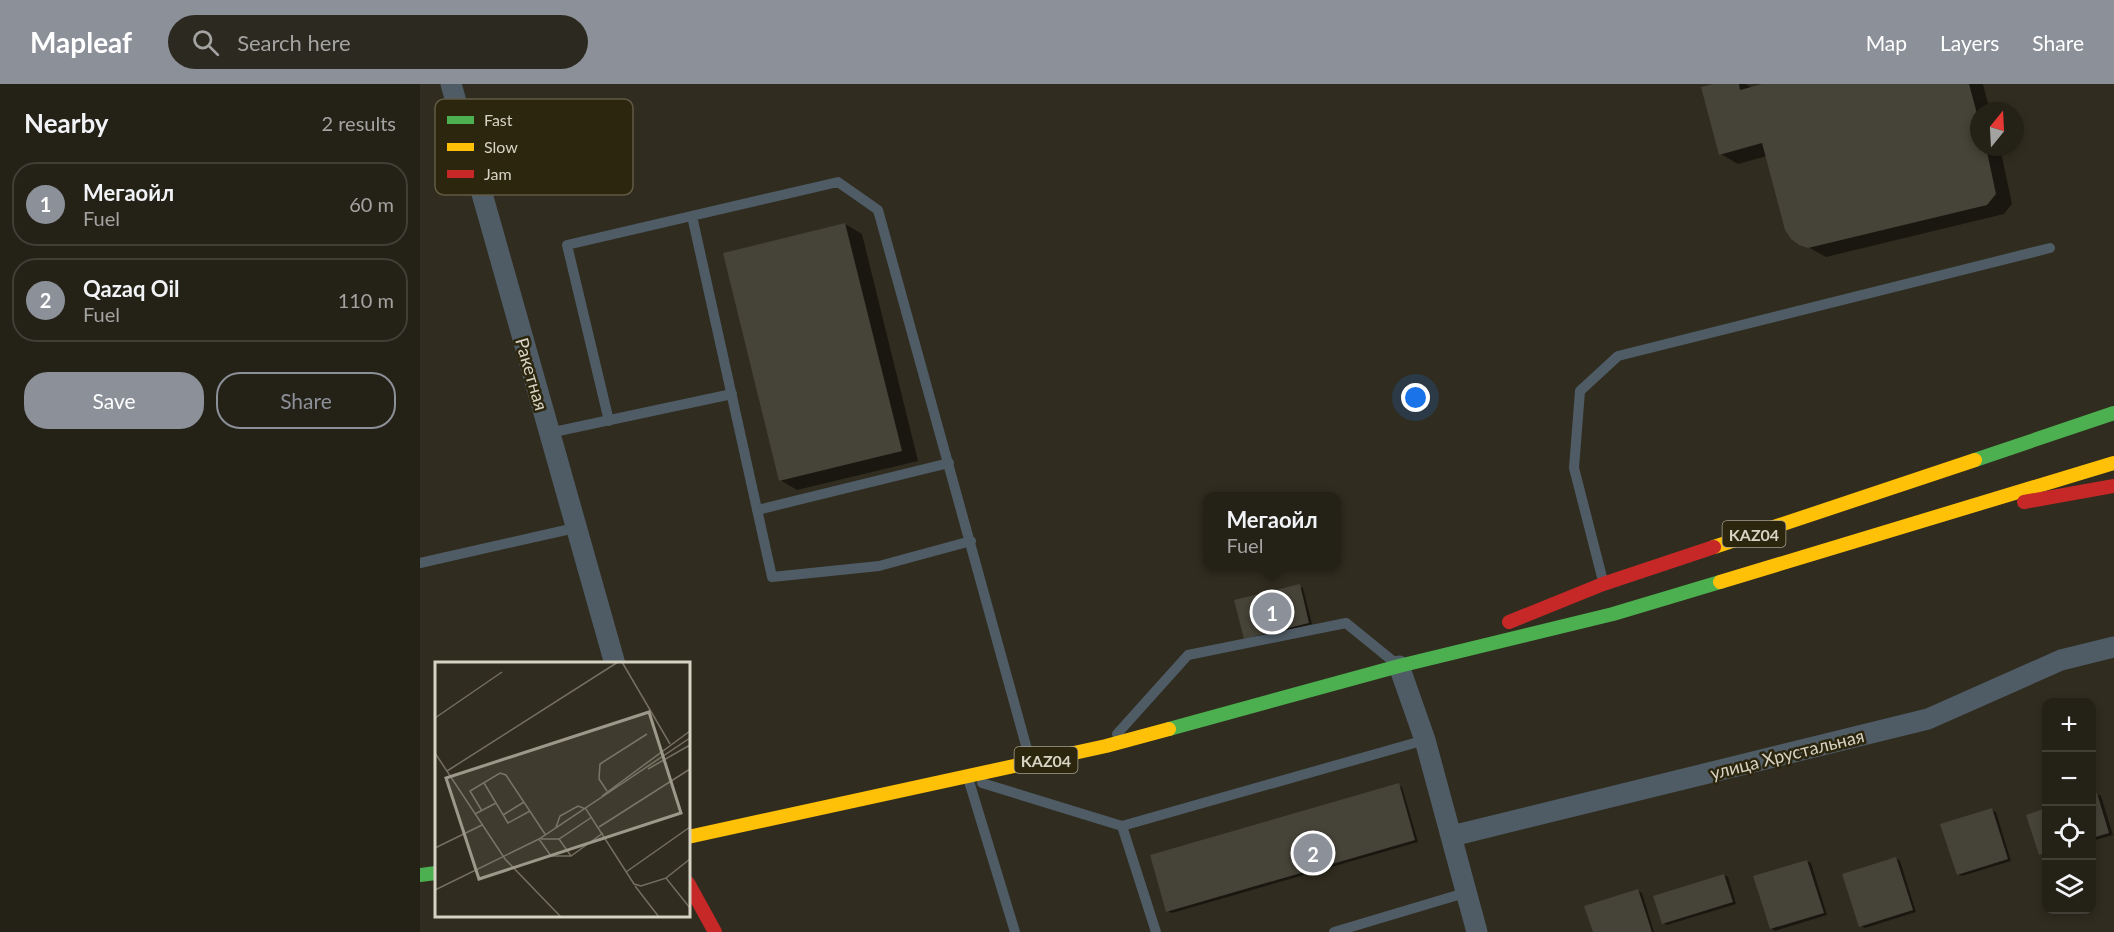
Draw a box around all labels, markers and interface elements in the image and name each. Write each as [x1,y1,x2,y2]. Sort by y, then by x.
search box [168,15,588,69]
text: Mapleaf [30,25,132,59]
icon: search [189,26,222,59]
text: Search here [237,29,351,56]
text: Map [1866,30,1907,55]
text: Layers [1940,30,1999,55]
text: Share [2032,30,2084,55]
legend [435,99,633,195]
north arrow [1970,102,2024,156]
text: Nearby [24,107,109,139]
text: Fast [484,110,513,129]
text: 2 results [321,111,396,135]
text: Slow [484,137,518,156]
text: Jam [484,164,512,183]
text: Мегаойл [83,179,174,206]
text: 1 [40,192,51,216]
text: 60 m [349,192,394,216]
text: Fuel [83,206,120,230]
text: Qazaq Oil [83,275,179,302]
text: 2 [40,288,51,312]
text: 110 m [338,288,394,312]
text: Fuel [83,302,120,326]
street label: Ракетная [511,335,553,413]
button: Save [24,372,204,429]
button: Share [216,372,396,429]
your location [1401,383,1430,412]
popup [1203,492,1341,570]
text: Мегаойл [1226,506,1318,533]
road number: KАZ04 [1722,521,1786,547]
text: Fuel [1226,533,1263,557]
pin: 1 [1252,590,1292,634]
inset map [435,662,690,917]
map controls [2042,698,2096,914]
button: + [2042,698,2096,752]
street label: улица Хрустальная [1708,724,1866,784]
road number: KАZ04 [1014,747,1078,773]
button: − [2042,752,2096,806]
button: locate [2042,806,2096,860]
pin: 2 [1294,830,1332,876]
button: layers [2042,860,2096,914]

